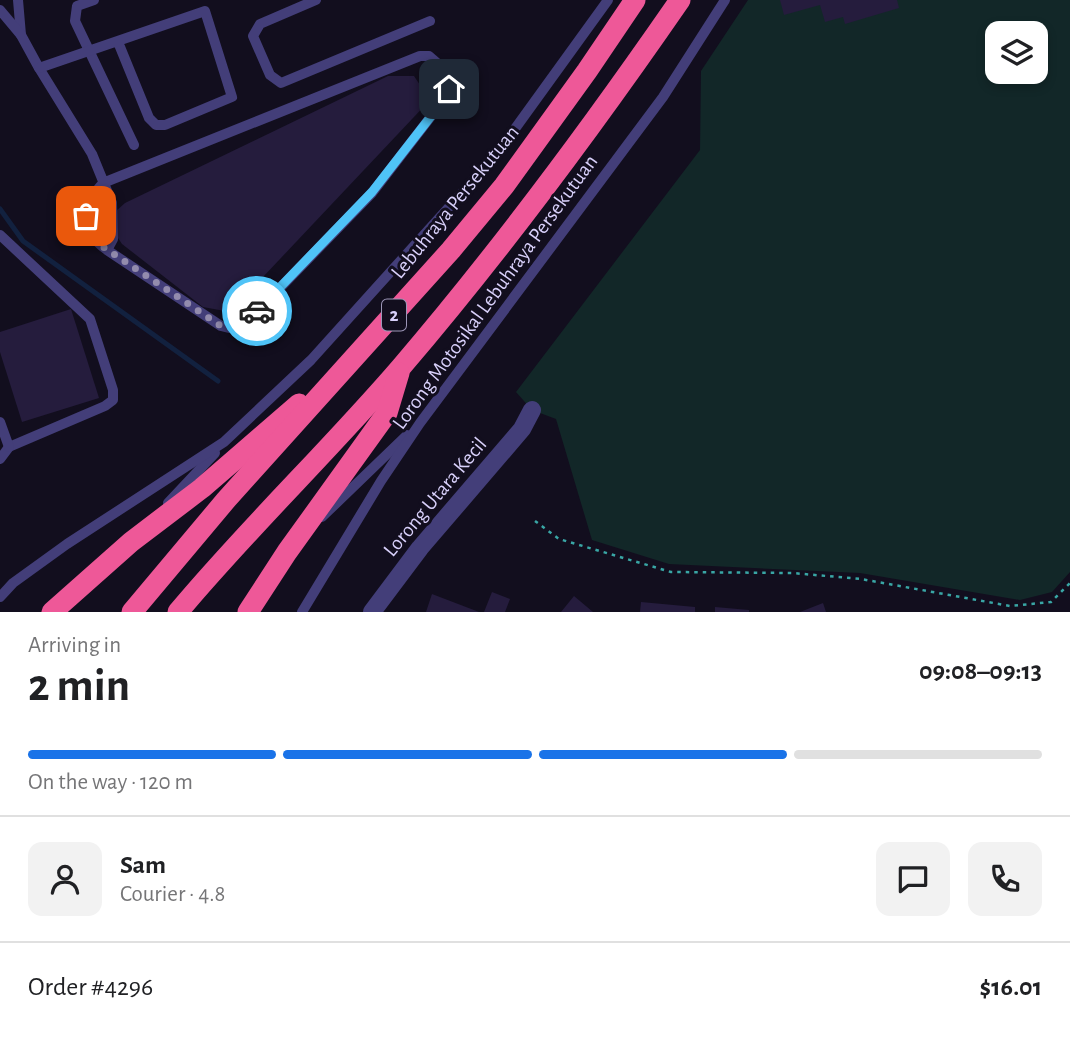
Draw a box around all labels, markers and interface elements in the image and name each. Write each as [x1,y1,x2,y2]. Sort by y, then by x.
map controls [985,21,1048,84]
button: layers [985,21,1048,84]
pin [419,59,479,119]
icon: home [430,70,468,108]
street label: Lebuhraya Persekutuan [387,122,523,282]
street label: Lorong Motosikal Lebuhraya Persekutuan [388,151,602,433]
pin [56,186,116,246]
icon: bag [67,197,105,235]
courier [222,276,292,346]
icon: car [238,292,276,330]
road number: 2 [382,300,406,330]
street label: Lorong Utara Kecil [379,434,491,560]
text: Arriving in [28,634,121,657]
text: 09:08–09:13 [919,658,1042,684]
text: 2 min [28,663,130,709]
text: On the way · 120 m [28,771,193,794]
button: person [28,842,102,916]
button: chat [876,842,950,916]
button: phone [968,842,1042,916]
text: Sam [120,852,166,878]
text: Courier · 4.8 [120,883,225,906]
text: Order #4296 [28,974,153,1000]
text: $16.01 [980,974,1042,1000]

